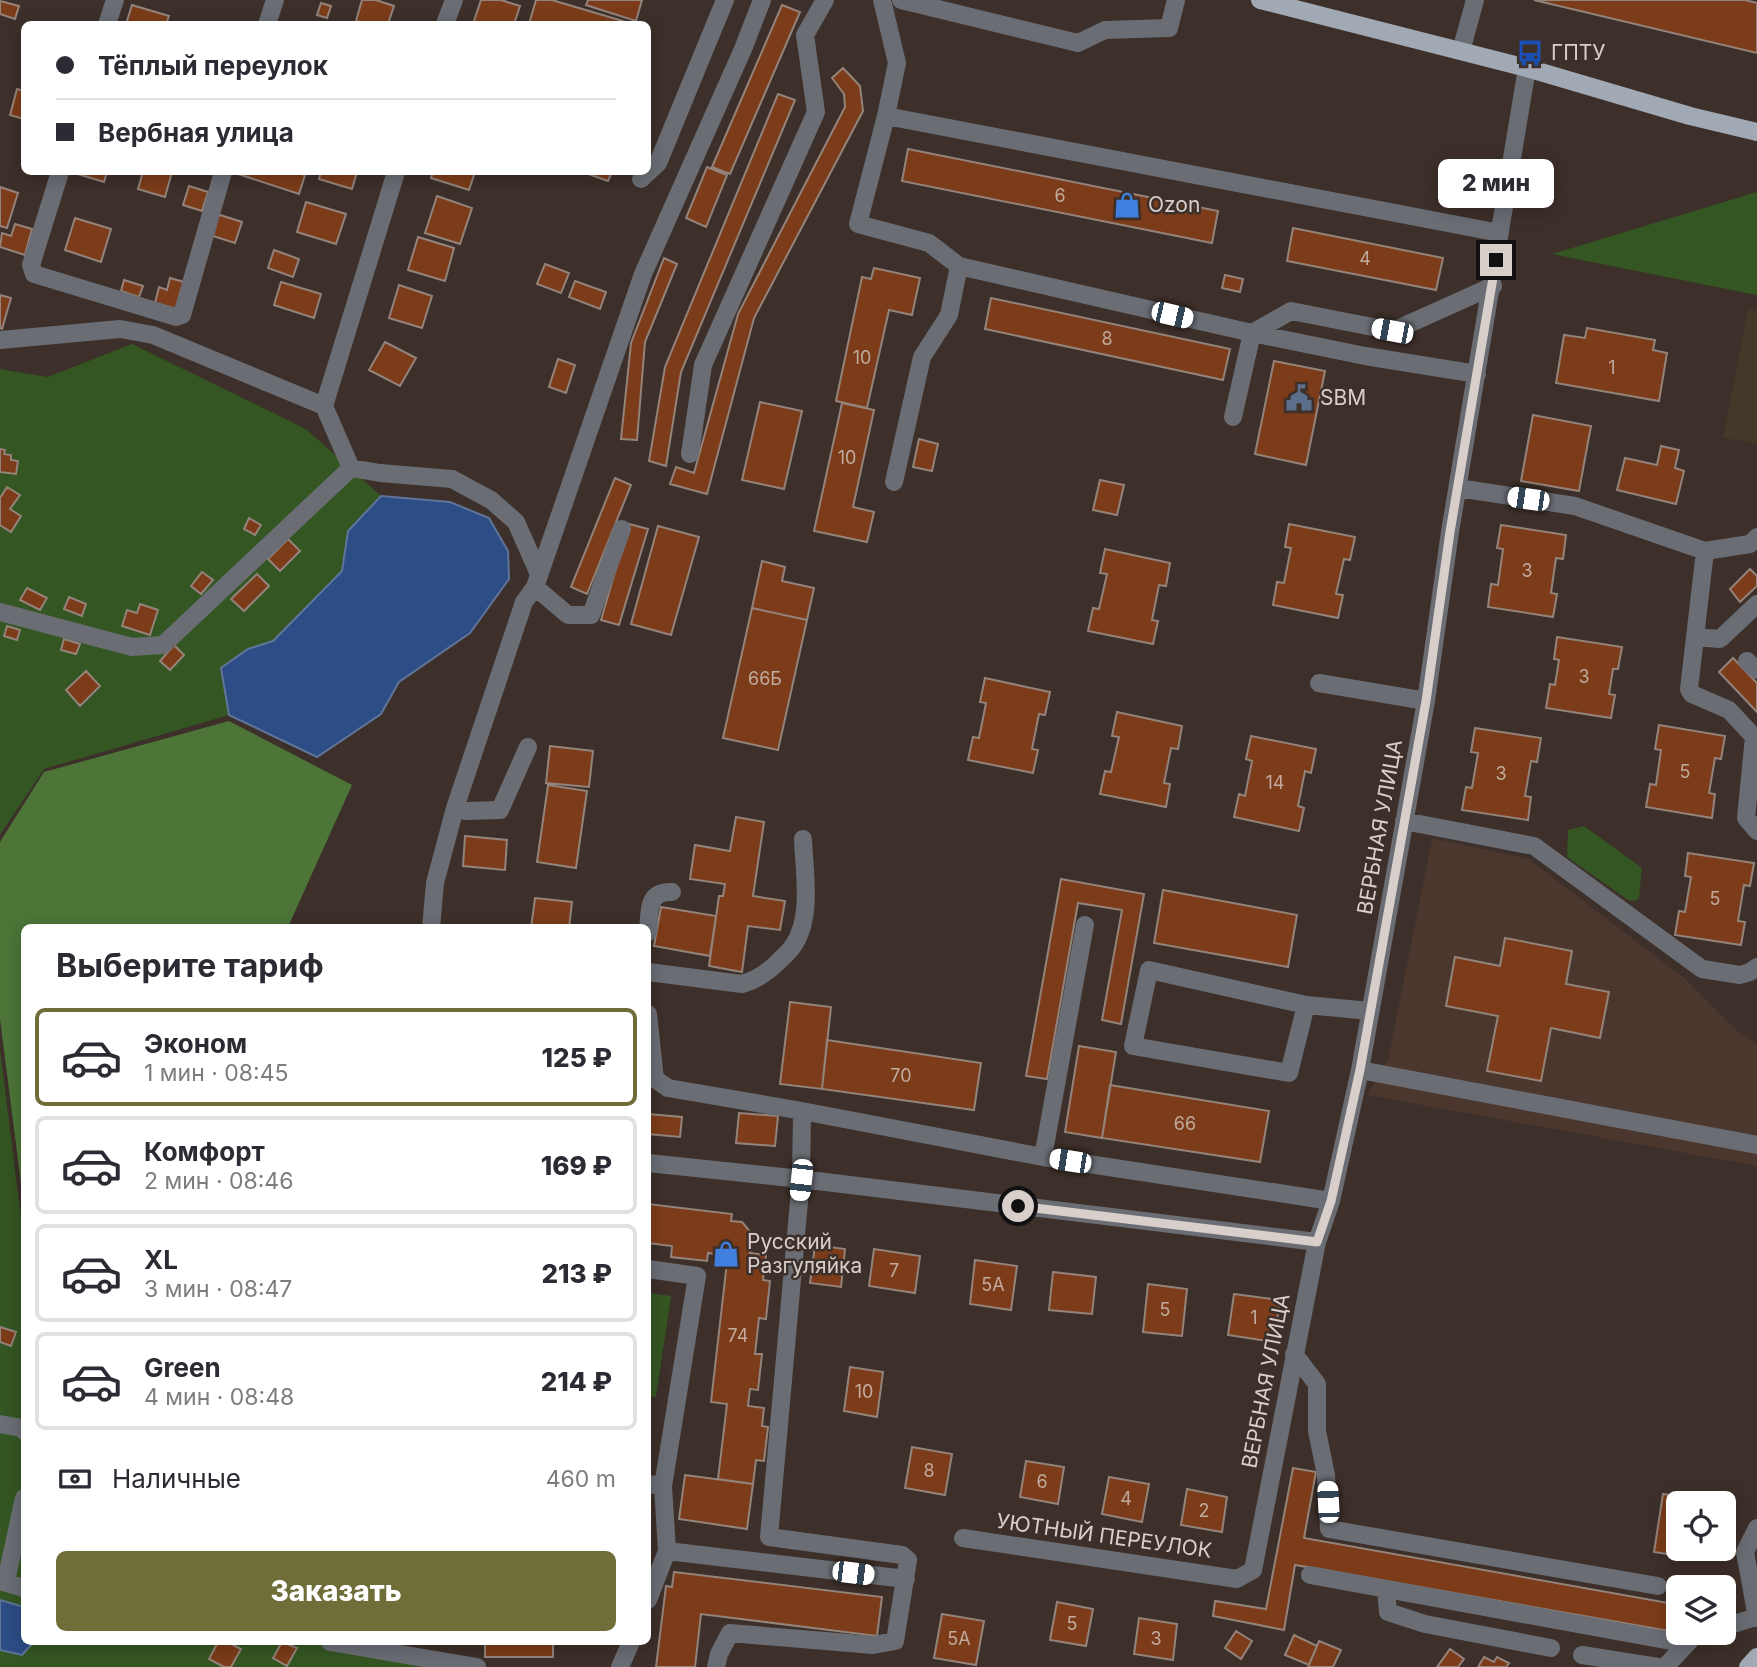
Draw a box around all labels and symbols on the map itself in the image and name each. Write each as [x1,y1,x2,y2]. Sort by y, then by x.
bus stop icon: ГПТУ [1515,38,1545,68]
place label: ГПТУ [1551,40,1606,65]
callout: 2 мин [1438,159,1554,208]
house number: 6 [1054,185,1066,206]
shop icon: Ozon [1112,190,1142,220]
place label: Ozon [1148,192,1200,217]
route end [1480,244,1512,276]
house number: 4 [1359,248,1371,269]
car [1150,300,1195,330]
car [1370,317,1415,345]
house number: 8 [1101,328,1113,349]
house number: 10 [853,347,871,368]
house number: 1 [1608,357,1616,378]
public building icon: SBM [1284,383,1314,413]
place label: SBM [1320,385,1366,410]
house number: 10 [838,447,856,468]
car [1506,486,1551,512]
house number: 3 [1521,560,1533,581]
house number: 3 [1578,666,1590,687]
house number: 66Б [748,668,782,689]
street label: ВЕРБНАЯ УЛИЦА [1352,737,1407,916]
house number: 5 [1680,761,1690,782]
house number: 3 [1495,763,1507,784]
house number: 14 [1266,772,1284,793]
house number: 5 [1710,888,1720,909]
house number: 70 [890,1065,912,1086]
house number: 66 [1174,1113,1196,1134]
car [1048,1147,1093,1175]
car [789,1158,814,1202]
route start [1002,1190,1034,1222]
place label: Русский Разгуляйка [747,1229,862,1278]
shop icon: Русский Разгуляйка [711,1239,741,1269]
house number: 7 [889,1260,899,1281]
house number: 5А [981,1274,1005,1295]
street label: ВЕРБНАЯ УЛИЦА [1236,1292,1295,1470]
house number: 5 [1160,1299,1170,1320]
house number: 1 [1250,1307,1258,1328]
house number: 74 [728,1325,748,1346]
house number: 10 [855,1381,873,1402]
house number: 8 [923,1460,935,1481]
house number: 6 [1036,1471,1048,1492]
car [1317,1480,1340,1524]
house number: 4 [1120,1488,1132,1509]
house number: 2 [1199,1500,1209,1521]
street label: УЮТНЫЙ ПЕРЕУЛОК [995,1507,1214,1563]
car [831,1560,876,1586]
house number: 5 [1067,1613,1077,1634]
house number: 5А [947,1628,971,1649]
house number: 3 [1150,1628,1162,1649]

